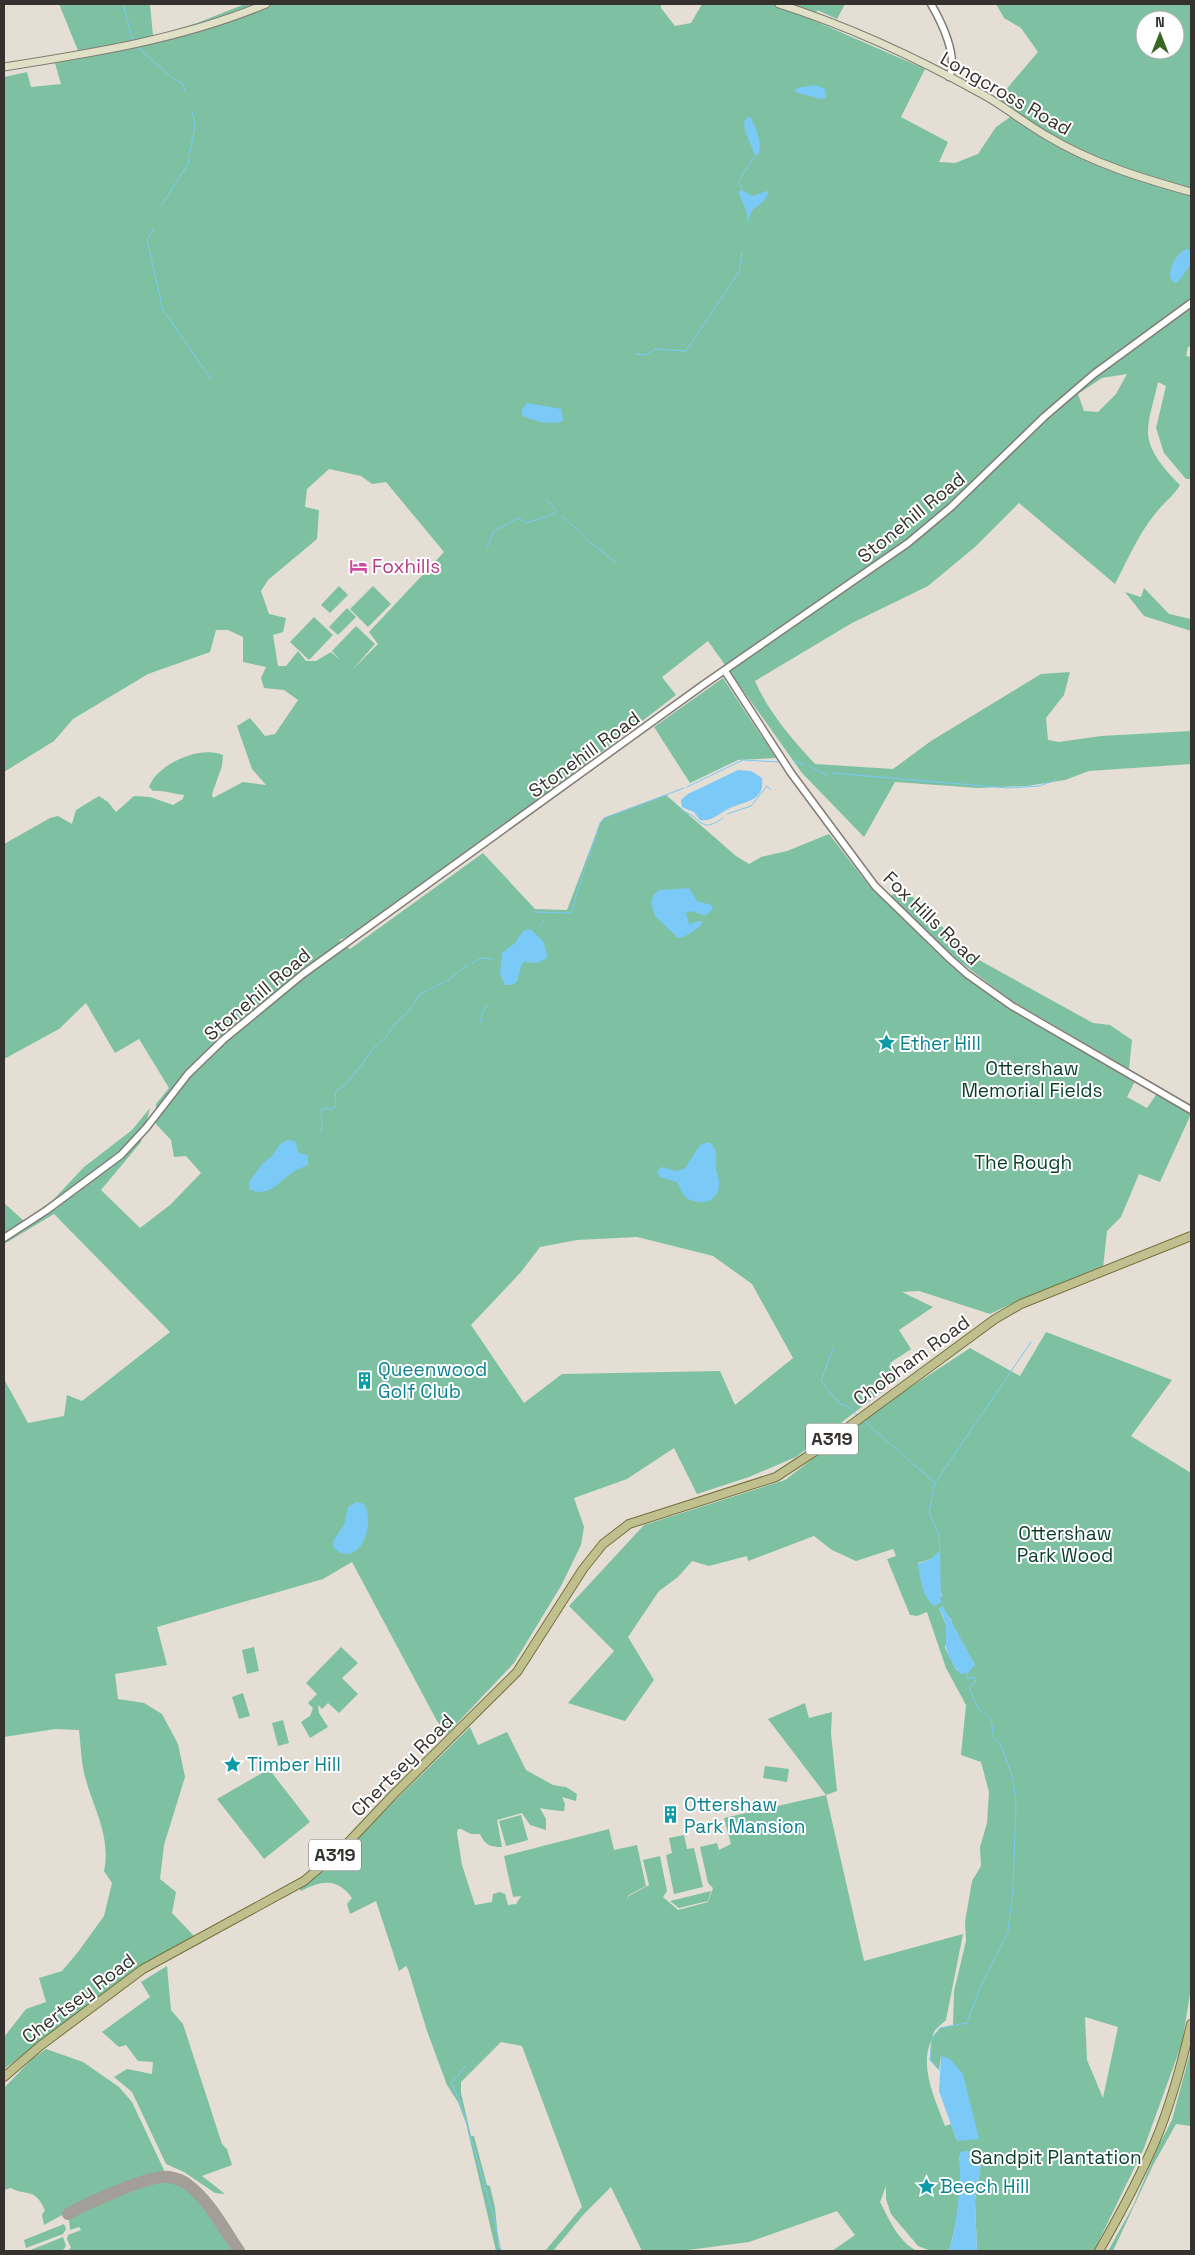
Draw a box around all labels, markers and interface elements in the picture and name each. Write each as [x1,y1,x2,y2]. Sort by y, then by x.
north arrow [1135,10,1185,60]
text: N [1155,13,1165,31]
street label: Longcross Road [936,46,1076,141]
street label: Stonehill Road [852,466,970,569]
place label: Foxhills [372,554,440,579]
hotel icon: Foxhills [348,556,368,576]
street label: Stonehill Road [524,706,645,803]
street label: Fox Hills Road [878,866,985,971]
street label: Stonehill Road [199,942,316,1046]
place label: Ether Hill [900,1031,981,1056]
place icon: Ether Hill [876,1033,896,1053]
park label: Ottershaw Memorial Fields [961,1056,1103,1103]
park label: The Rough [974,1150,1072,1175]
street label: Chobham Road [848,1310,975,1411]
place label: Queenwood Golf Club [378,1357,487,1404]
building icon: Queenwood Golf Club [354,1370,374,1390]
road number: A319 [806,1424,858,1455]
park label: Ottershaw Park Wood [1017,1521,1113,1568]
street label: Chertsey Road [346,1709,459,1822]
place label: Timber Hill [247,1752,341,1777]
place icon: Timber Hill [223,1754,243,1774]
place label: Ottershaw Park Mansion [684,1792,805,1839]
building icon: Ottershaw Park Mansion [660,1805,680,1825]
road number: A319 [309,1840,361,1870]
street label: Chertsey Road [17,1948,140,2049]
park label: Sandpit Plantation [970,2145,1142,2170]
place label: Beech Hill [940,2174,1029,2199]
place icon: Beech Hill [916,2176,936,2196]

